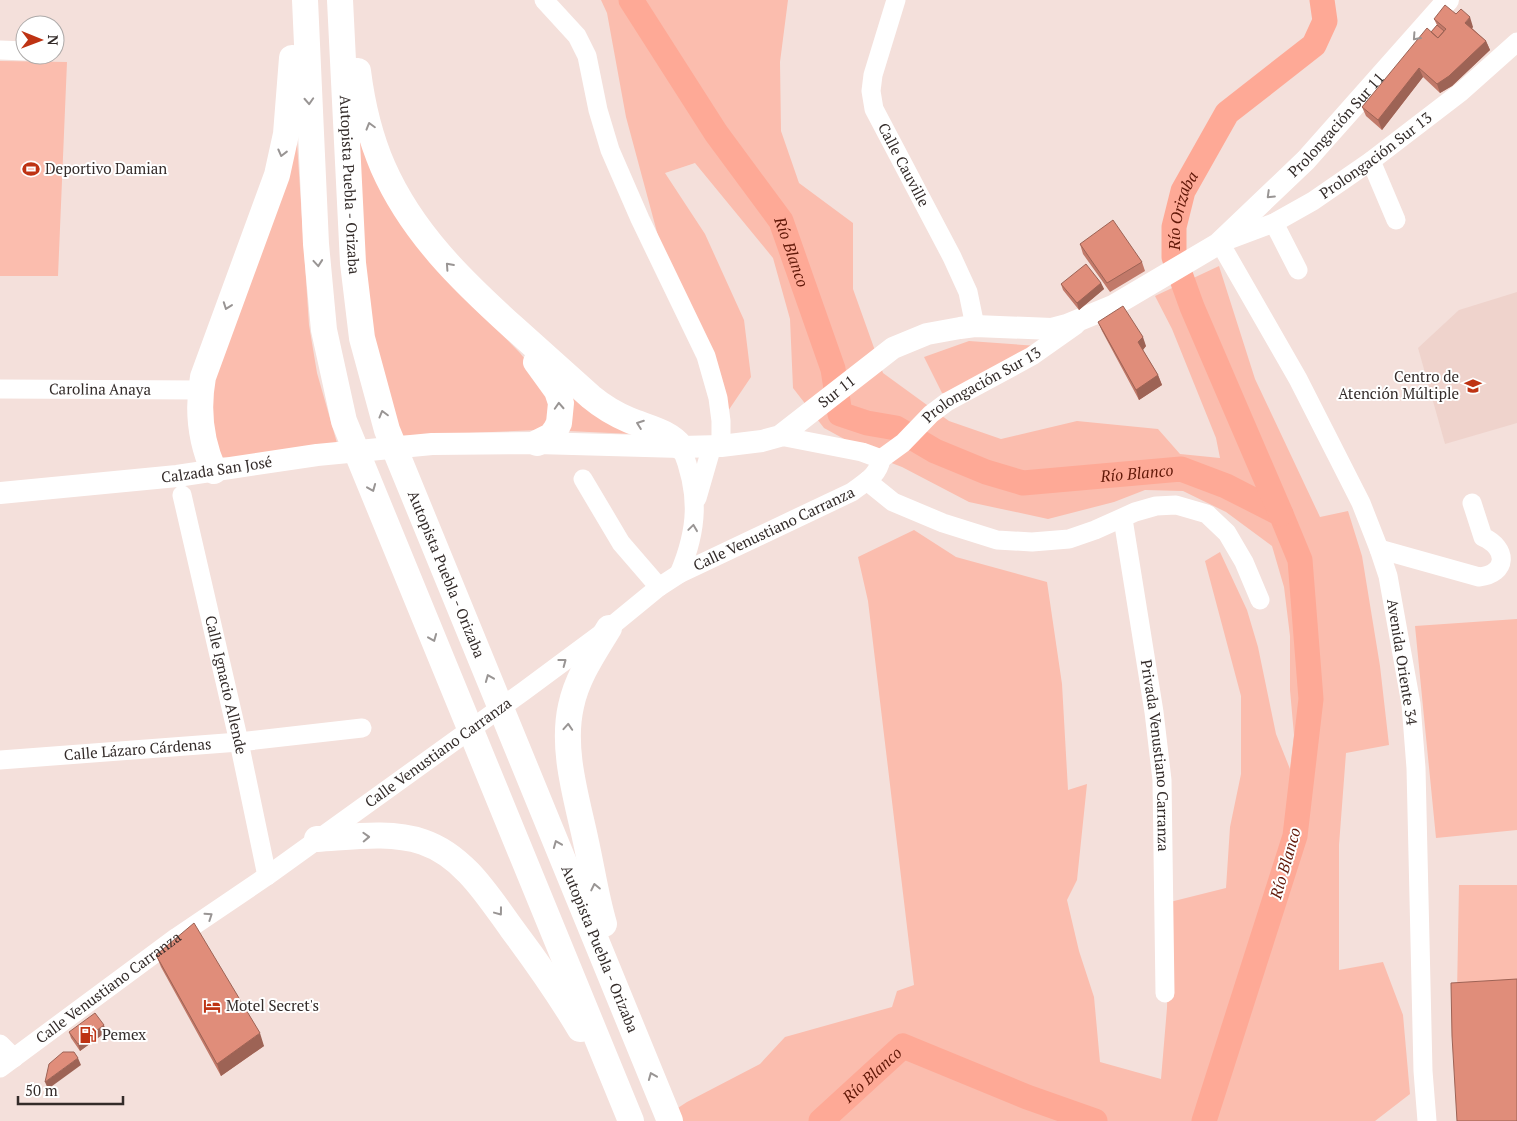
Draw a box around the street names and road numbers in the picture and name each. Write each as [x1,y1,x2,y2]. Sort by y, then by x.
street label: Prolongación Sur 11 [1283,68,1388,181]
street label: Autopista Puebla - Orizaba [336,95,365,276]
street label: Prolongación Sur 13 [1315,107,1435,203]
street label: Calle Cauville [874,119,935,210]
street label: Prolongación Sur 13 [917,342,1045,427]
street label: Sur 11 [813,370,859,412]
street label: Carolina Anaya [49,378,152,399]
street label: Calzada San José [160,451,273,486]
street label: Calle Venustiano Carranza [690,481,858,575]
street label: Autopista Puebla - Orizaba [404,487,490,661]
street label: Avenida Oriente 34 [1383,597,1423,726]
street label: Calle Ignacio Allende [201,613,252,756]
street label: Privada Venustiano Carranza [1137,658,1174,852]
street label: Calle Venustiano Carranza [360,692,515,811]
street label: Calle Lázaro Cárdenas [63,733,212,764]
street label: Autopista Puebla - Orizaba [557,862,644,1036]
street label: Calle Venustiano Carranza [31,926,185,1047]

